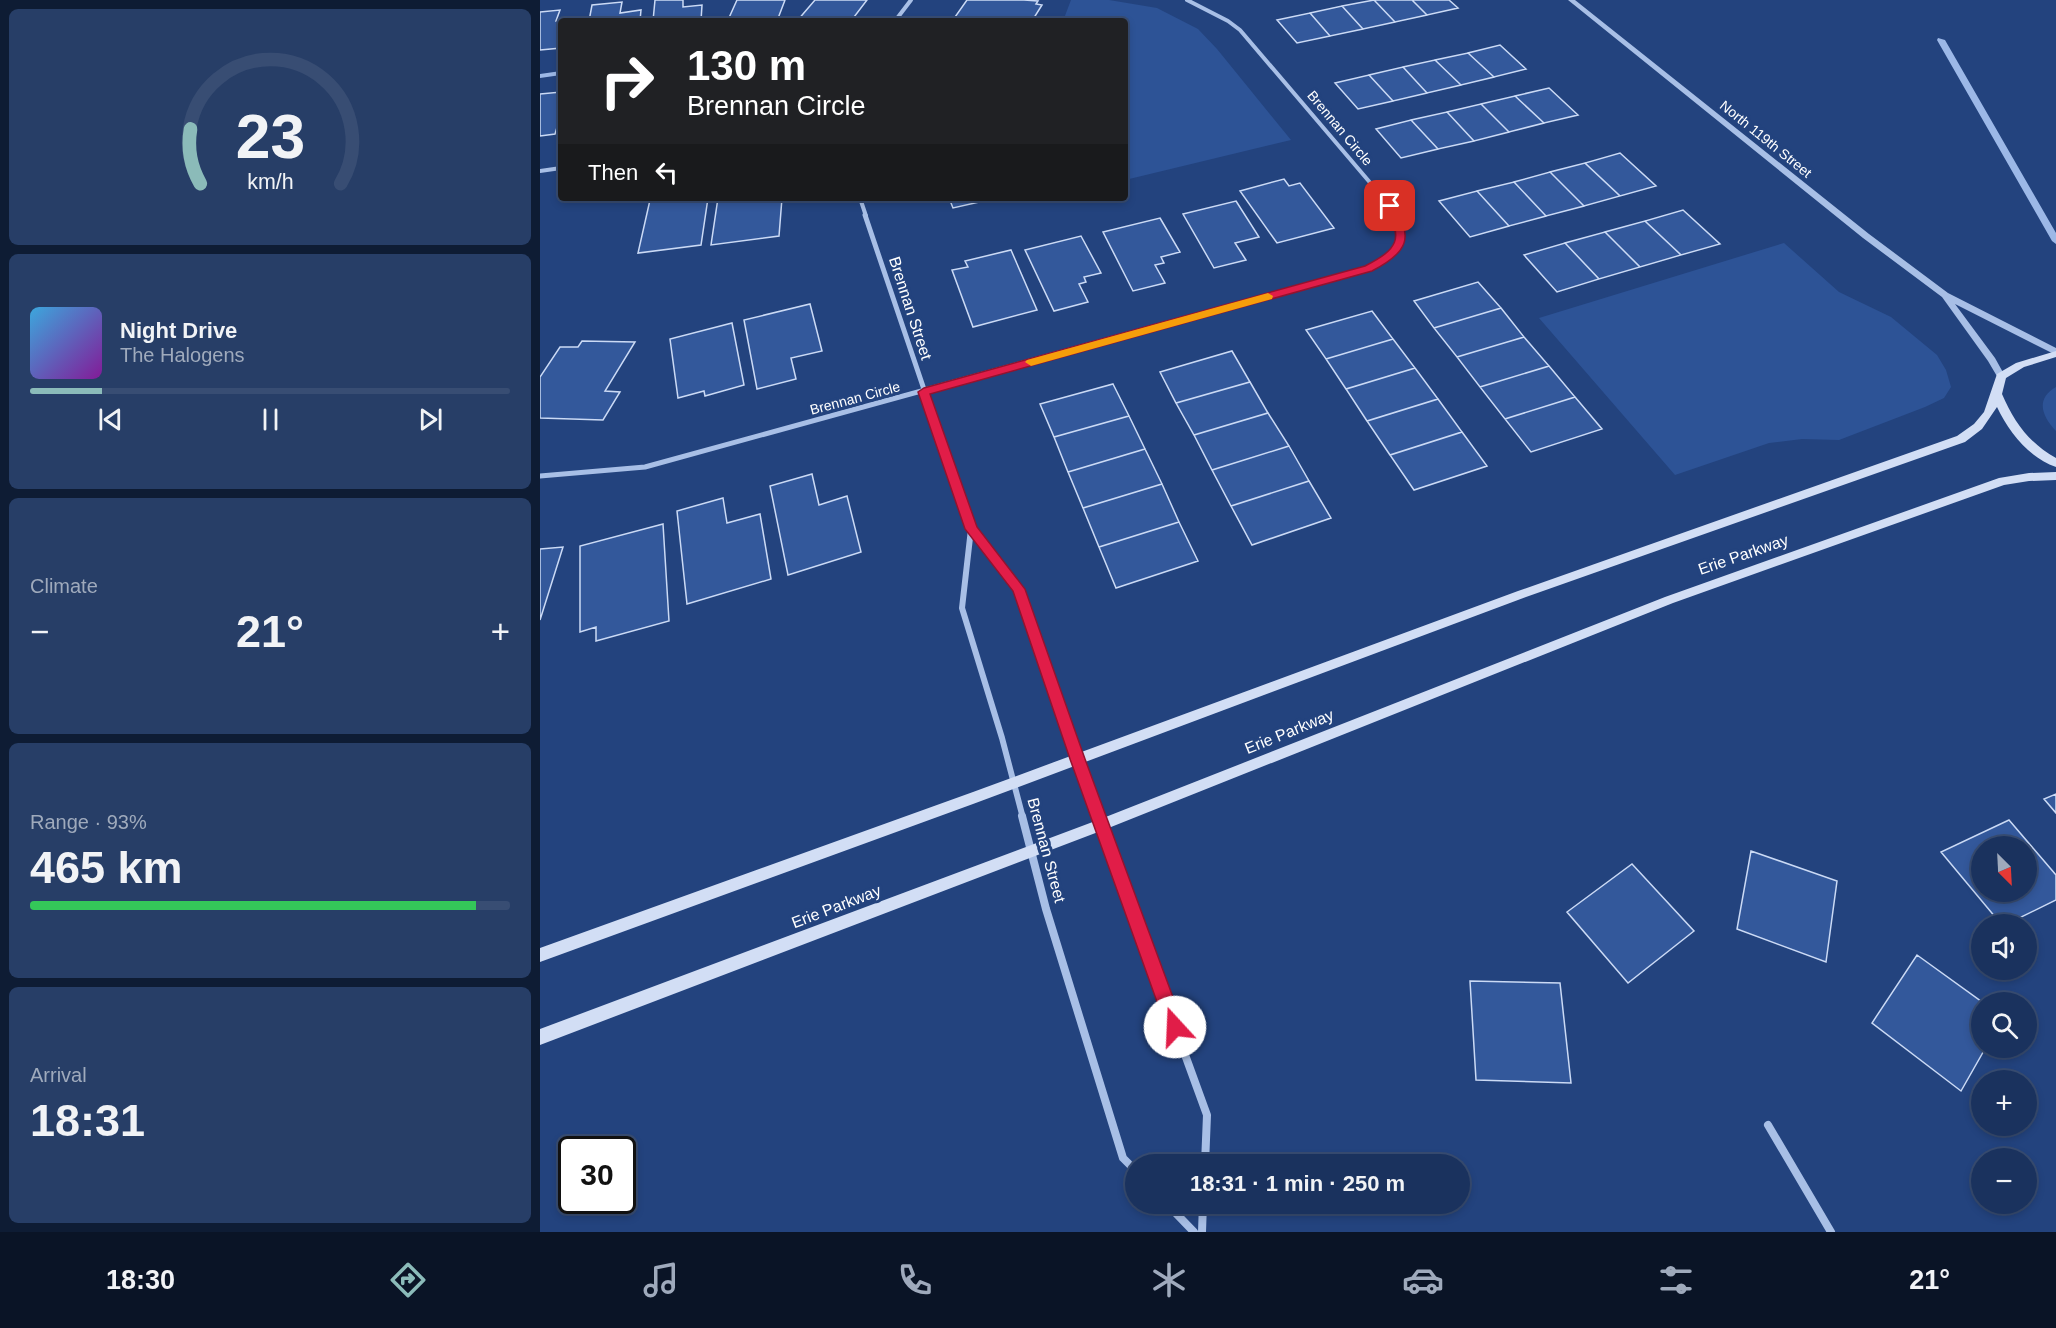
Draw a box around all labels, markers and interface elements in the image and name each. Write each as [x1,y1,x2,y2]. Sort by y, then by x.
icon: right [588,42,666,120]
text: 130 m [687,42,806,89]
street label: Brennan Circle [1304,87,1376,169]
text: Brennan Circle [687,91,866,121]
street label: North 119th Street [1717,97,1815,181]
text: 23 [235,102,305,171]
icon: left [650,156,683,189]
text: Then [588,160,638,185]
text: km/h [247,170,293,194]
pin [1364,180,1415,231]
icon: arrive [1373,189,1406,222]
street label: Brennan Street [886,254,935,362]
text: Night Drive [120,318,237,343]
text: The Halogens [120,344,245,366]
street label: Brennan Circle [808,378,902,418]
icon: previous [94,403,127,436]
icon: pause [254,403,287,436]
icon: next [414,403,447,436]
street label: Erie Parkway [1696,531,1790,578]
text: Climate [30,575,98,597]
text: 21° [236,606,304,657]
text: − [30,613,49,650]
text: + [491,613,510,650]
street label: Erie Parkway [1242,706,1336,757]
street label: Brennan Street [1024,796,1069,905]
text: Range · 93% [30,811,147,833]
north arrow [1971,836,2037,902]
map controls [1971,836,2037,1214]
text: 465 km [30,842,183,893]
street label: Erie Parkway [789,882,883,931]
button: sound [1971,914,2037,980]
button: search [1971,992,2037,1058]
position arrow [1143,995,1207,1059]
text: Arrival [30,1064,87,1086]
button: + [1971,1070,2037,1136]
text: 18:31 [30,1095,145,1146]
speed limit sign: 30 [558,1136,636,1214]
button: − [1971,1148,2037,1214]
text: 18:31 · 1 min · 250 m [1190,1171,1405,1196]
icon: directions [387,1259,429,1301]
icon: music [640,1259,682,1301]
icon: phone [894,1259,936,1301]
icon: climate [1148,1259,1190,1301]
icon: car [1402,1259,1444,1301]
icon: filters [1655,1259,1697,1301]
text: 18:30 [106,1265,175,1295]
text: 21° [1909,1265,1950,1295]

